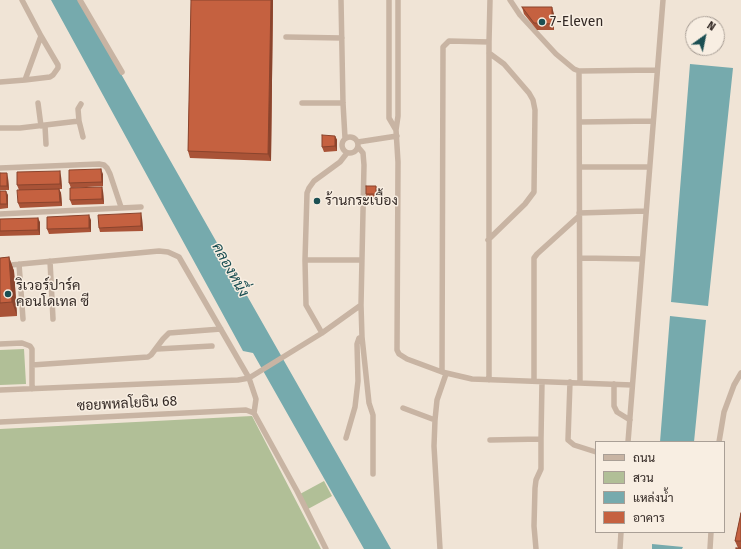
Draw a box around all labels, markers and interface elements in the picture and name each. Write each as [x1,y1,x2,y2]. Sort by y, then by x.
place label: 7-Eleven [550,14,604,30]
north arrow [685,16,725,56]
marker: 7-Eleven [537,17,547,27]
text: N [705,19,718,34]
place label: ร้านกระเบื้อง [325,193,398,209]
marker: ร้านกระเบื้อง [312,196,322,206]
water label: คลองหนึ่ง [208,240,252,300]
place label: ริเวอร์ปาร์ค คอนโดเทล ซี [16,278,89,310]
marker: ริเวอร์ปาร์ค คอนโดเทล ซี [3,289,13,299]
street label: ซอยพหลโยธิน 68 [76,393,178,415]
legend [595,441,725,533]
text: ถนน [633,451,655,465]
text: สวน [633,471,654,485]
text: แหล่งน้ำ [633,491,673,505]
text: อาคาร [633,511,665,525]

